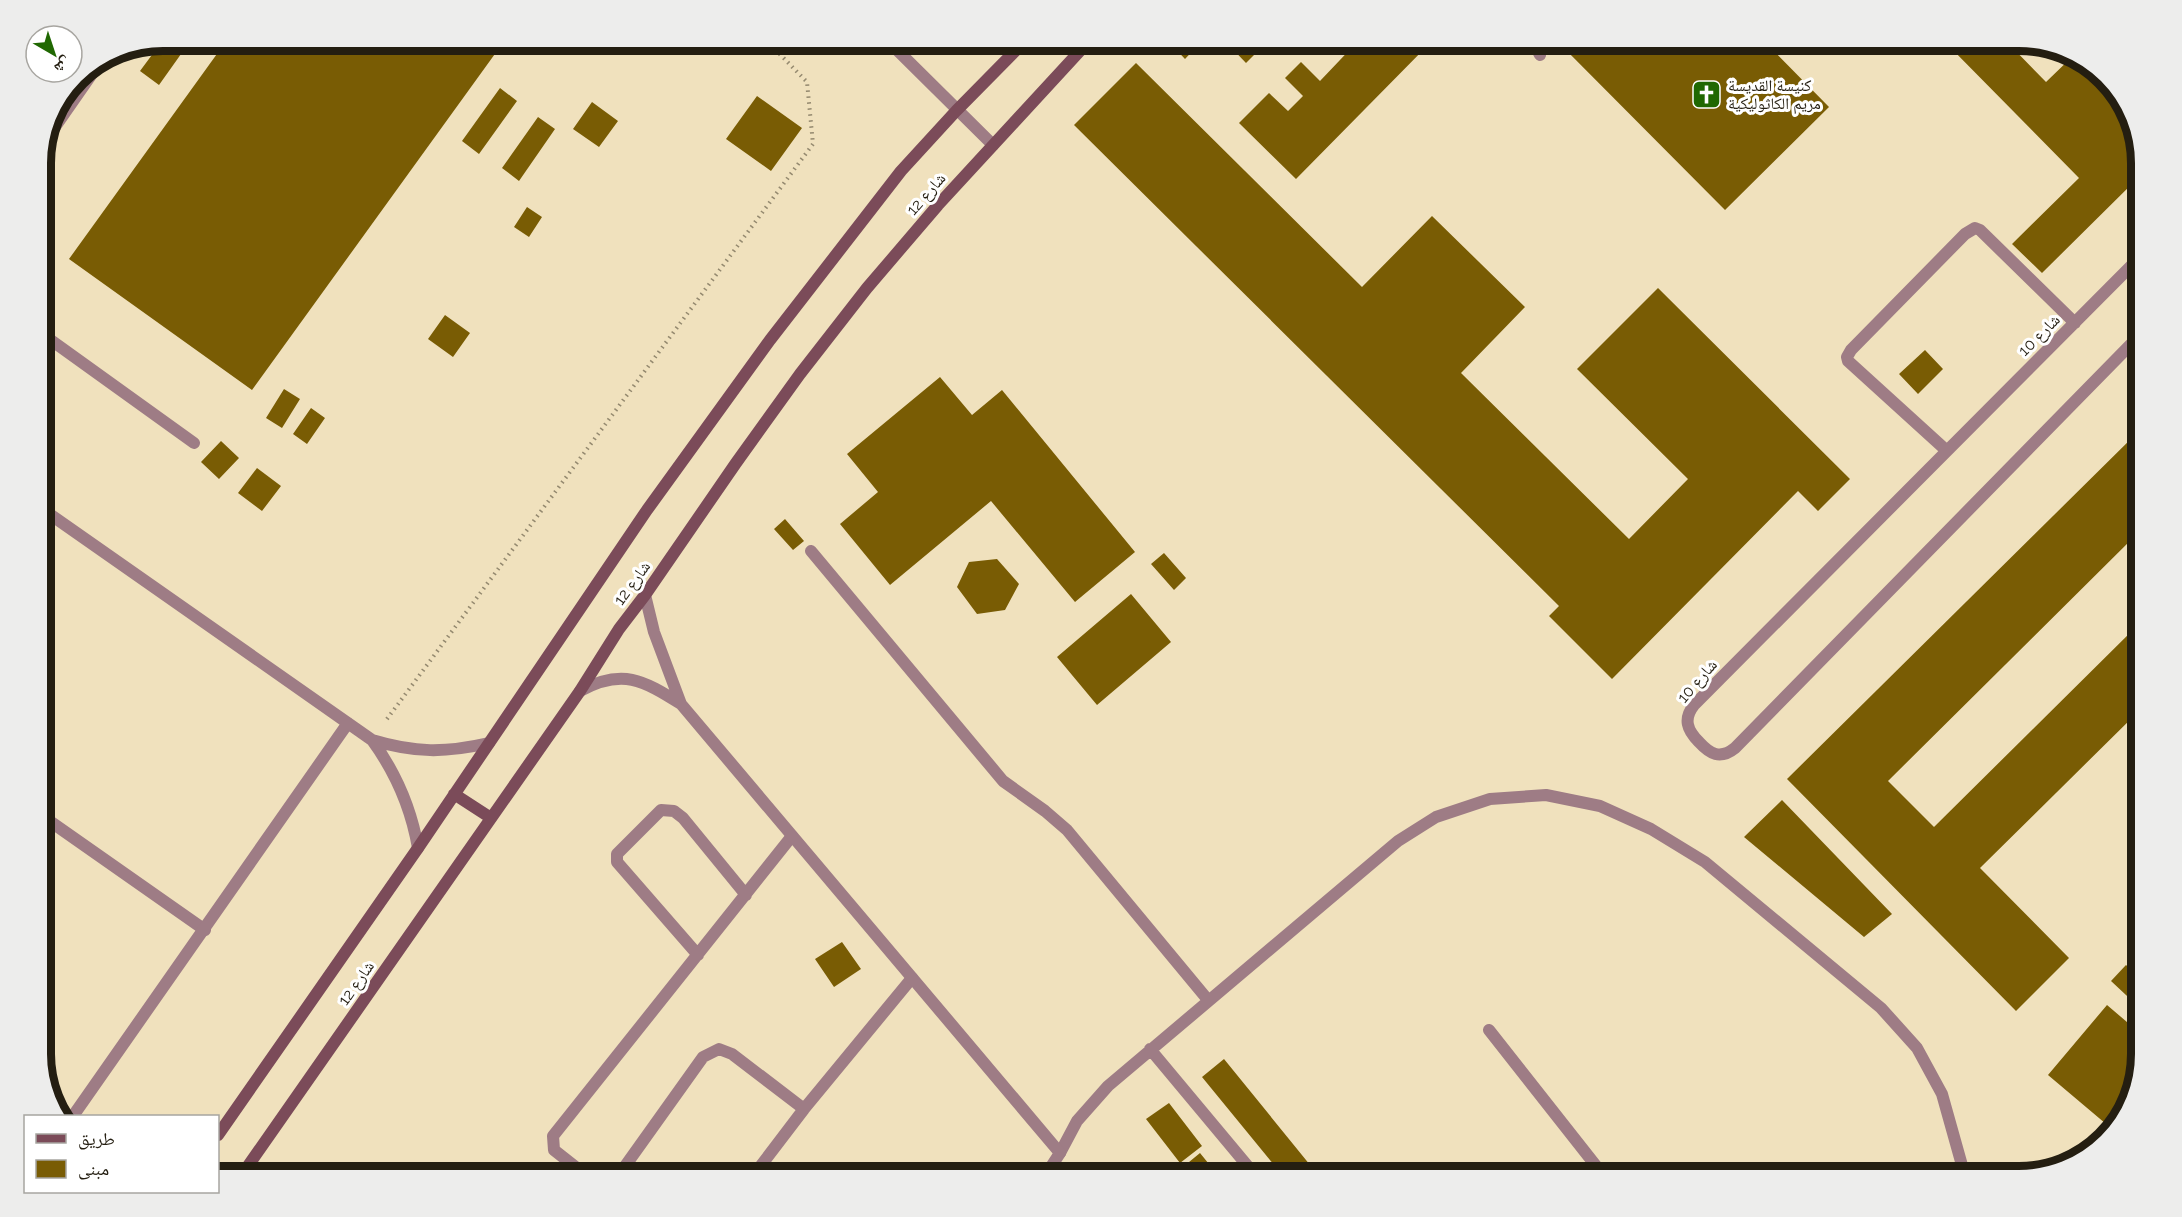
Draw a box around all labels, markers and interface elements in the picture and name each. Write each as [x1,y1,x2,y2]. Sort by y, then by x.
north arrow [24,24,84,84]
text: ش [51,53,76,78]
place label: كنيسة القديسة مريم الكاثوليكية [1728,76,1821,114]
church icon: كنيسة القديسة مريم الكاثوليكية [1691,78,1723,110]
street label: شارع 12 [903,169,950,220]
street label: شارع 10 [2014,310,2065,361]
street label: شارع 12 [610,557,655,609]
street label: شارع 10 [1673,655,1722,707]
street label: شارع 12 [334,957,379,1009]
legend [24,1115,219,1193]
text: طريق [78,1128,115,1150]
text: مبنى [78,1158,109,1180]

